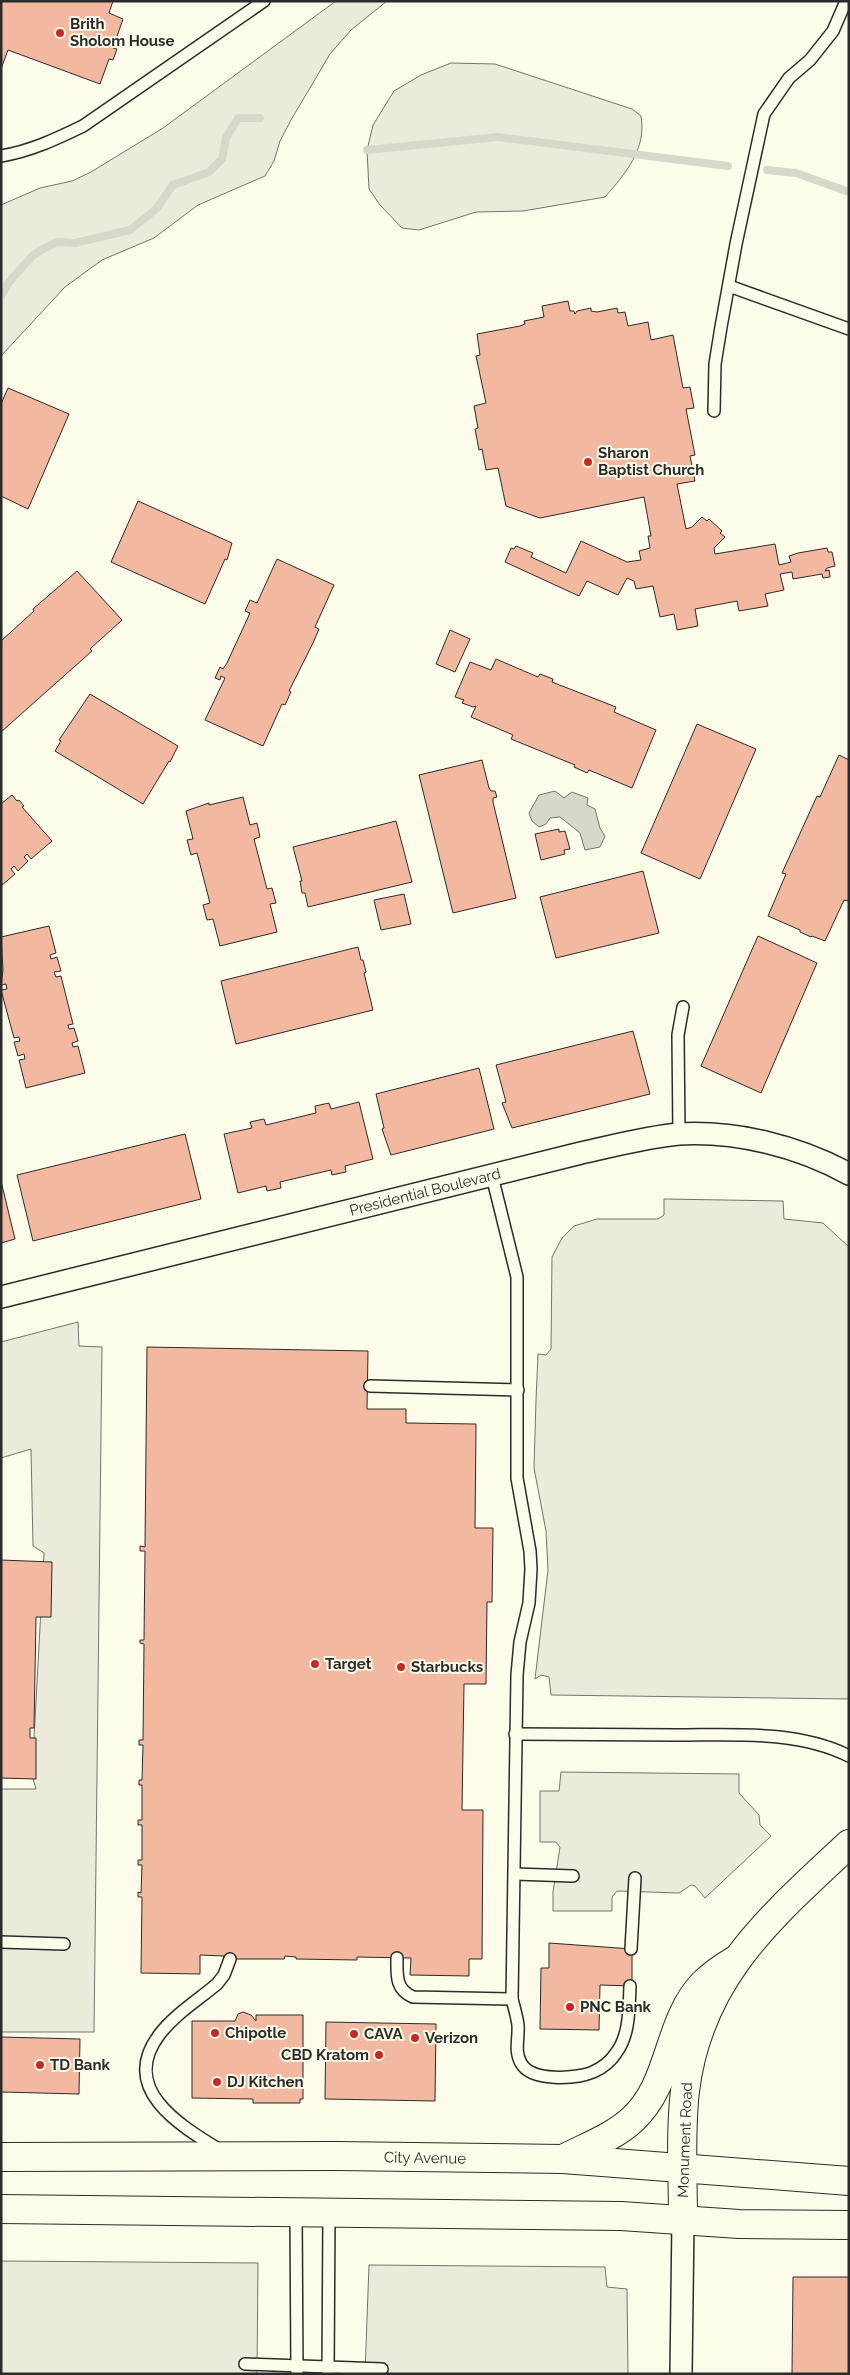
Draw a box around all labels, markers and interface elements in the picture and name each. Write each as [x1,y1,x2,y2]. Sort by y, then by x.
place label: Brith Sholom House [70,15,175,50]
marker: Brith Sholom House [54,27,66,39]
place label: Sharon Baptist Church [598,444,704,479]
marker: Sharon Baptist Church [582,456,594,468]
street label: Presidential Boulevard [347,1164,503,1220]
place label: Target [325,1655,372,1673]
marker: Target [309,1658,321,1670]
place label: Starbucks [411,1658,483,1676]
marker: Starbucks [395,1661,407,1673]
place label: PNC Bank [580,1998,652,2016]
marker: PNC Bank [564,2001,576,2013]
place label: Chipotle [225,2024,286,2042]
place label: CAVA [364,2025,404,2043]
marker: Chipotle [209,2027,221,2039]
marker: CAVA [348,2028,360,2040]
place label: Verizon [425,2029,478,2047]
marker: Verizon [409,2032,421,2044]
place label: CBD Kratom [281,2046,369,2064]
marker: CBD Kratom [373,2049,385,2061]
place label: TD Bank [50,2056,110,2074]
marker: TD Bank [34,2059,46,2071]
place label: DJ Kitchen [227,2073,304,2091]
marker: DJ Kitchen [211,2076,223,2088]
street label: Monument Road [674,2082,696,2198]
street label: City Avenue [384,2148,466,2168]

